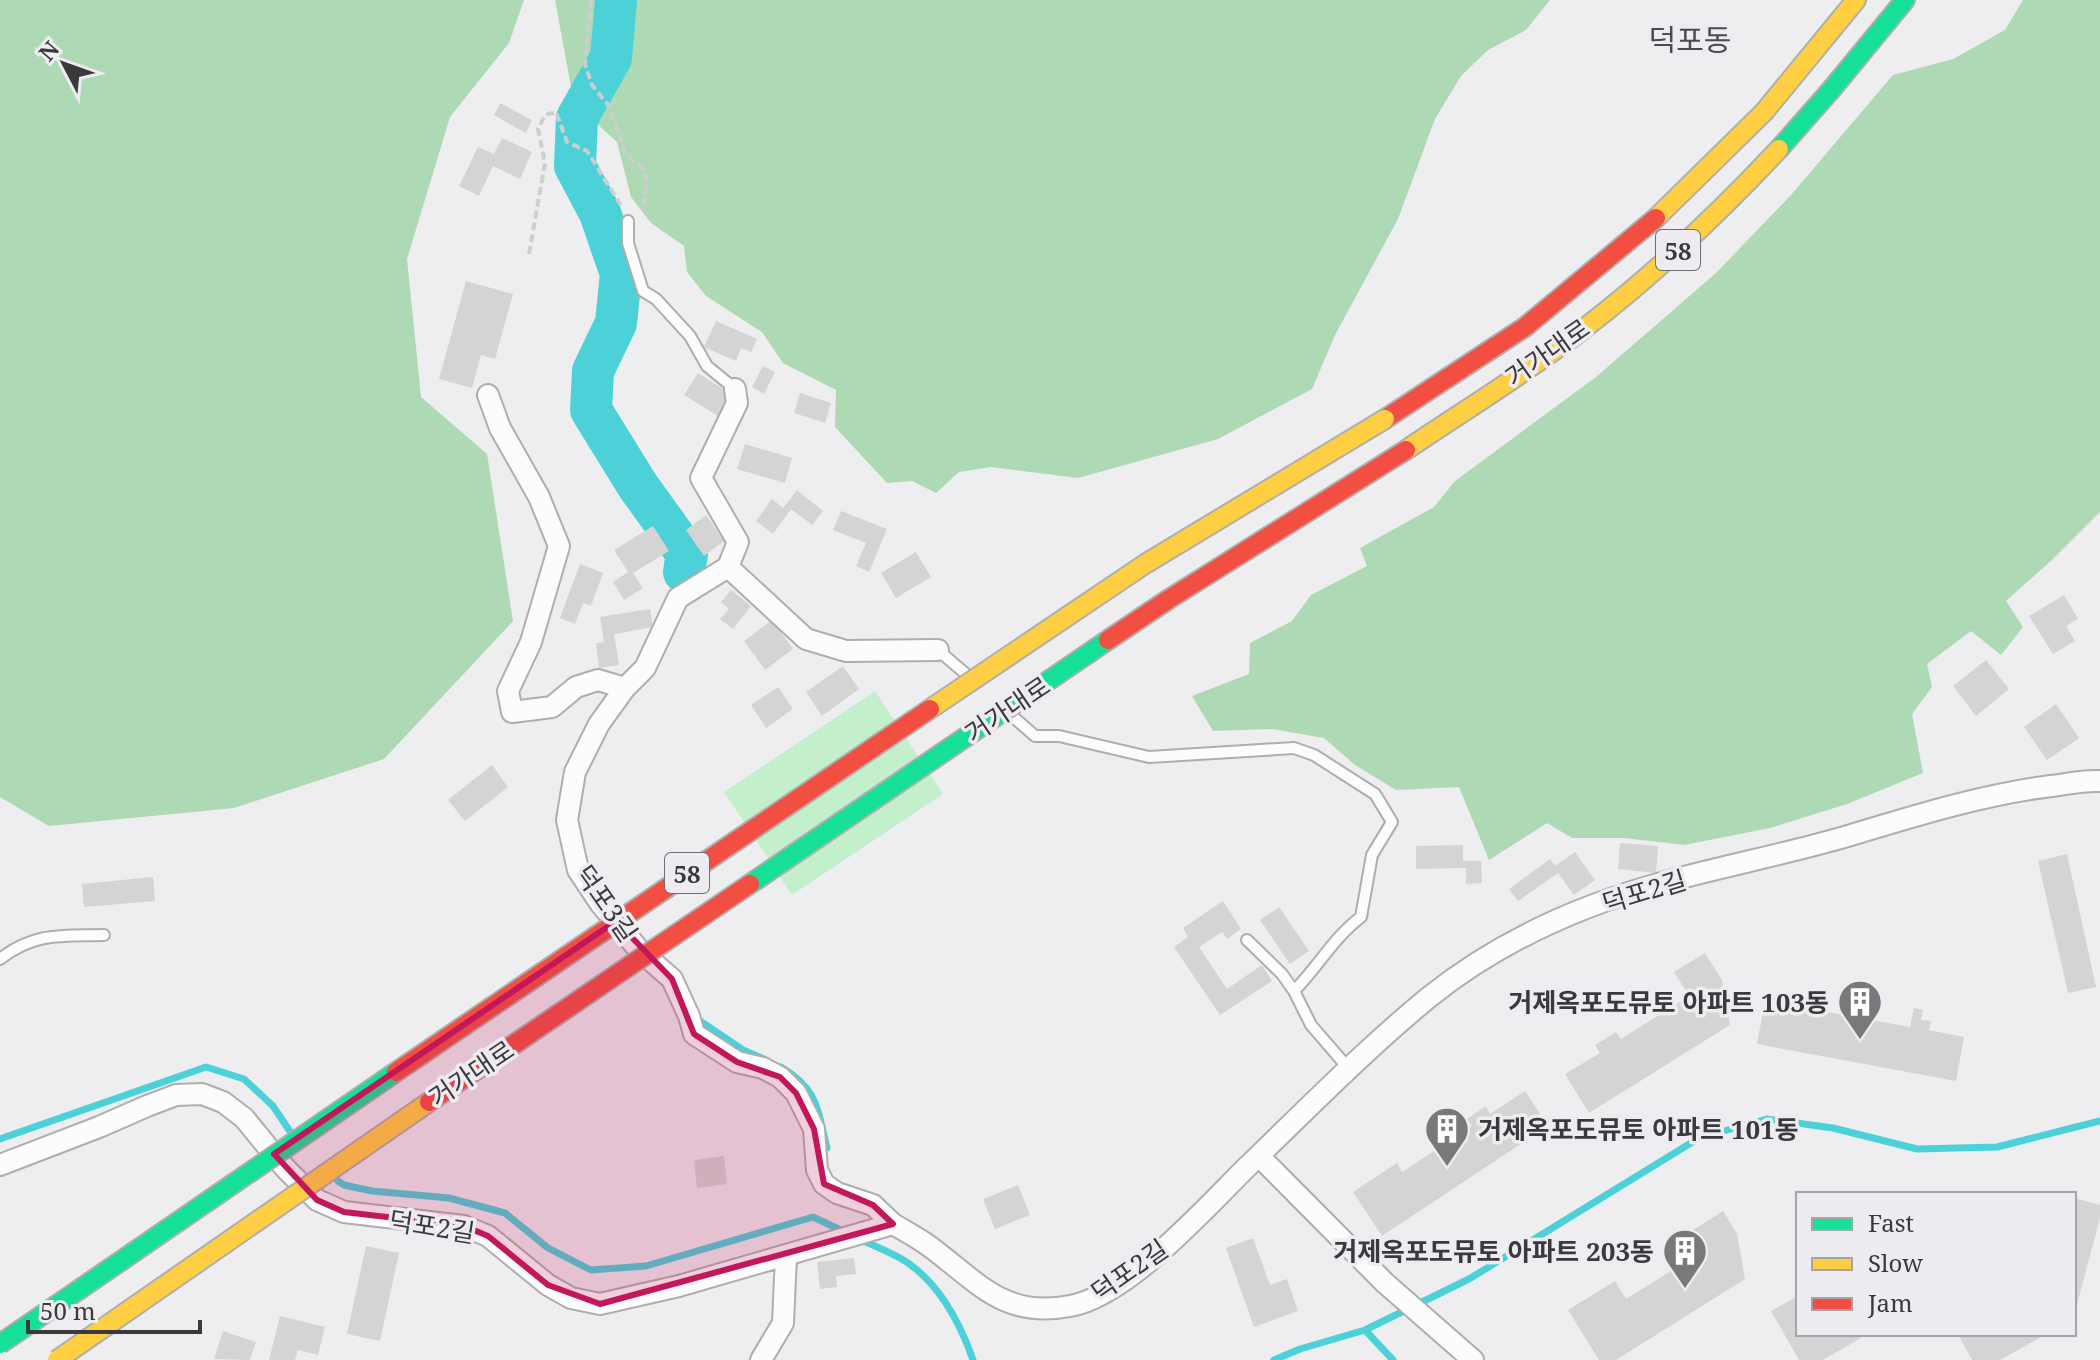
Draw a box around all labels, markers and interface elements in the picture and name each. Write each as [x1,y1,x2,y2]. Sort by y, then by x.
district label: 덕포동 [1649,19,1731,60]
north arrow [24,24,104,104]
text: N [31,34,65,67]
road number: 58 [1656,230,1700,270]
street label: 거가대로 [1497,310,1597,394]
street label: 거가대로 [957,667,1057,751]
road number: 58 [665,853,709,893]
street label: 덕포3길 [568,857,646,949]
street label: 덕포2길 [1597,861,1691,921]
building icon: 거제옥포도뮤토 아파트 103동 [1836,978,1884,1041]
place label: 거제옥포도뮤토 아파트 103동 [1508,984,1829,1020]
street label: 거가대로 [421,1031,521,1115]
building icon: 거제옥포도뮤토 아파트 101동 [1423,1105,1471,1168]
place label: 거제옥포도뮤토 아파트 101동 [1478,1111,1799,1147]
legend [1796,1192,2076,1336]
street label: 덕포2길 [387,1201,477,1251]
text: Fast [1868,1206,1914,1239]
building icon: 거제옥포도뮤토 아파트 203동 [1661,1227,1709,1290]
street label: 덕포2길 [1083,1231,1175,1309]
place label: 거제옥포도뮤토 아파트 203동 [1333,1233,1654,1269]
text: Slow [1868,1246,1923,1279]
scale bar [28,1284,200,1334]
text: Jam [1867,1286,1913,1319]
text: 50 m [40,1294,96,1327]

